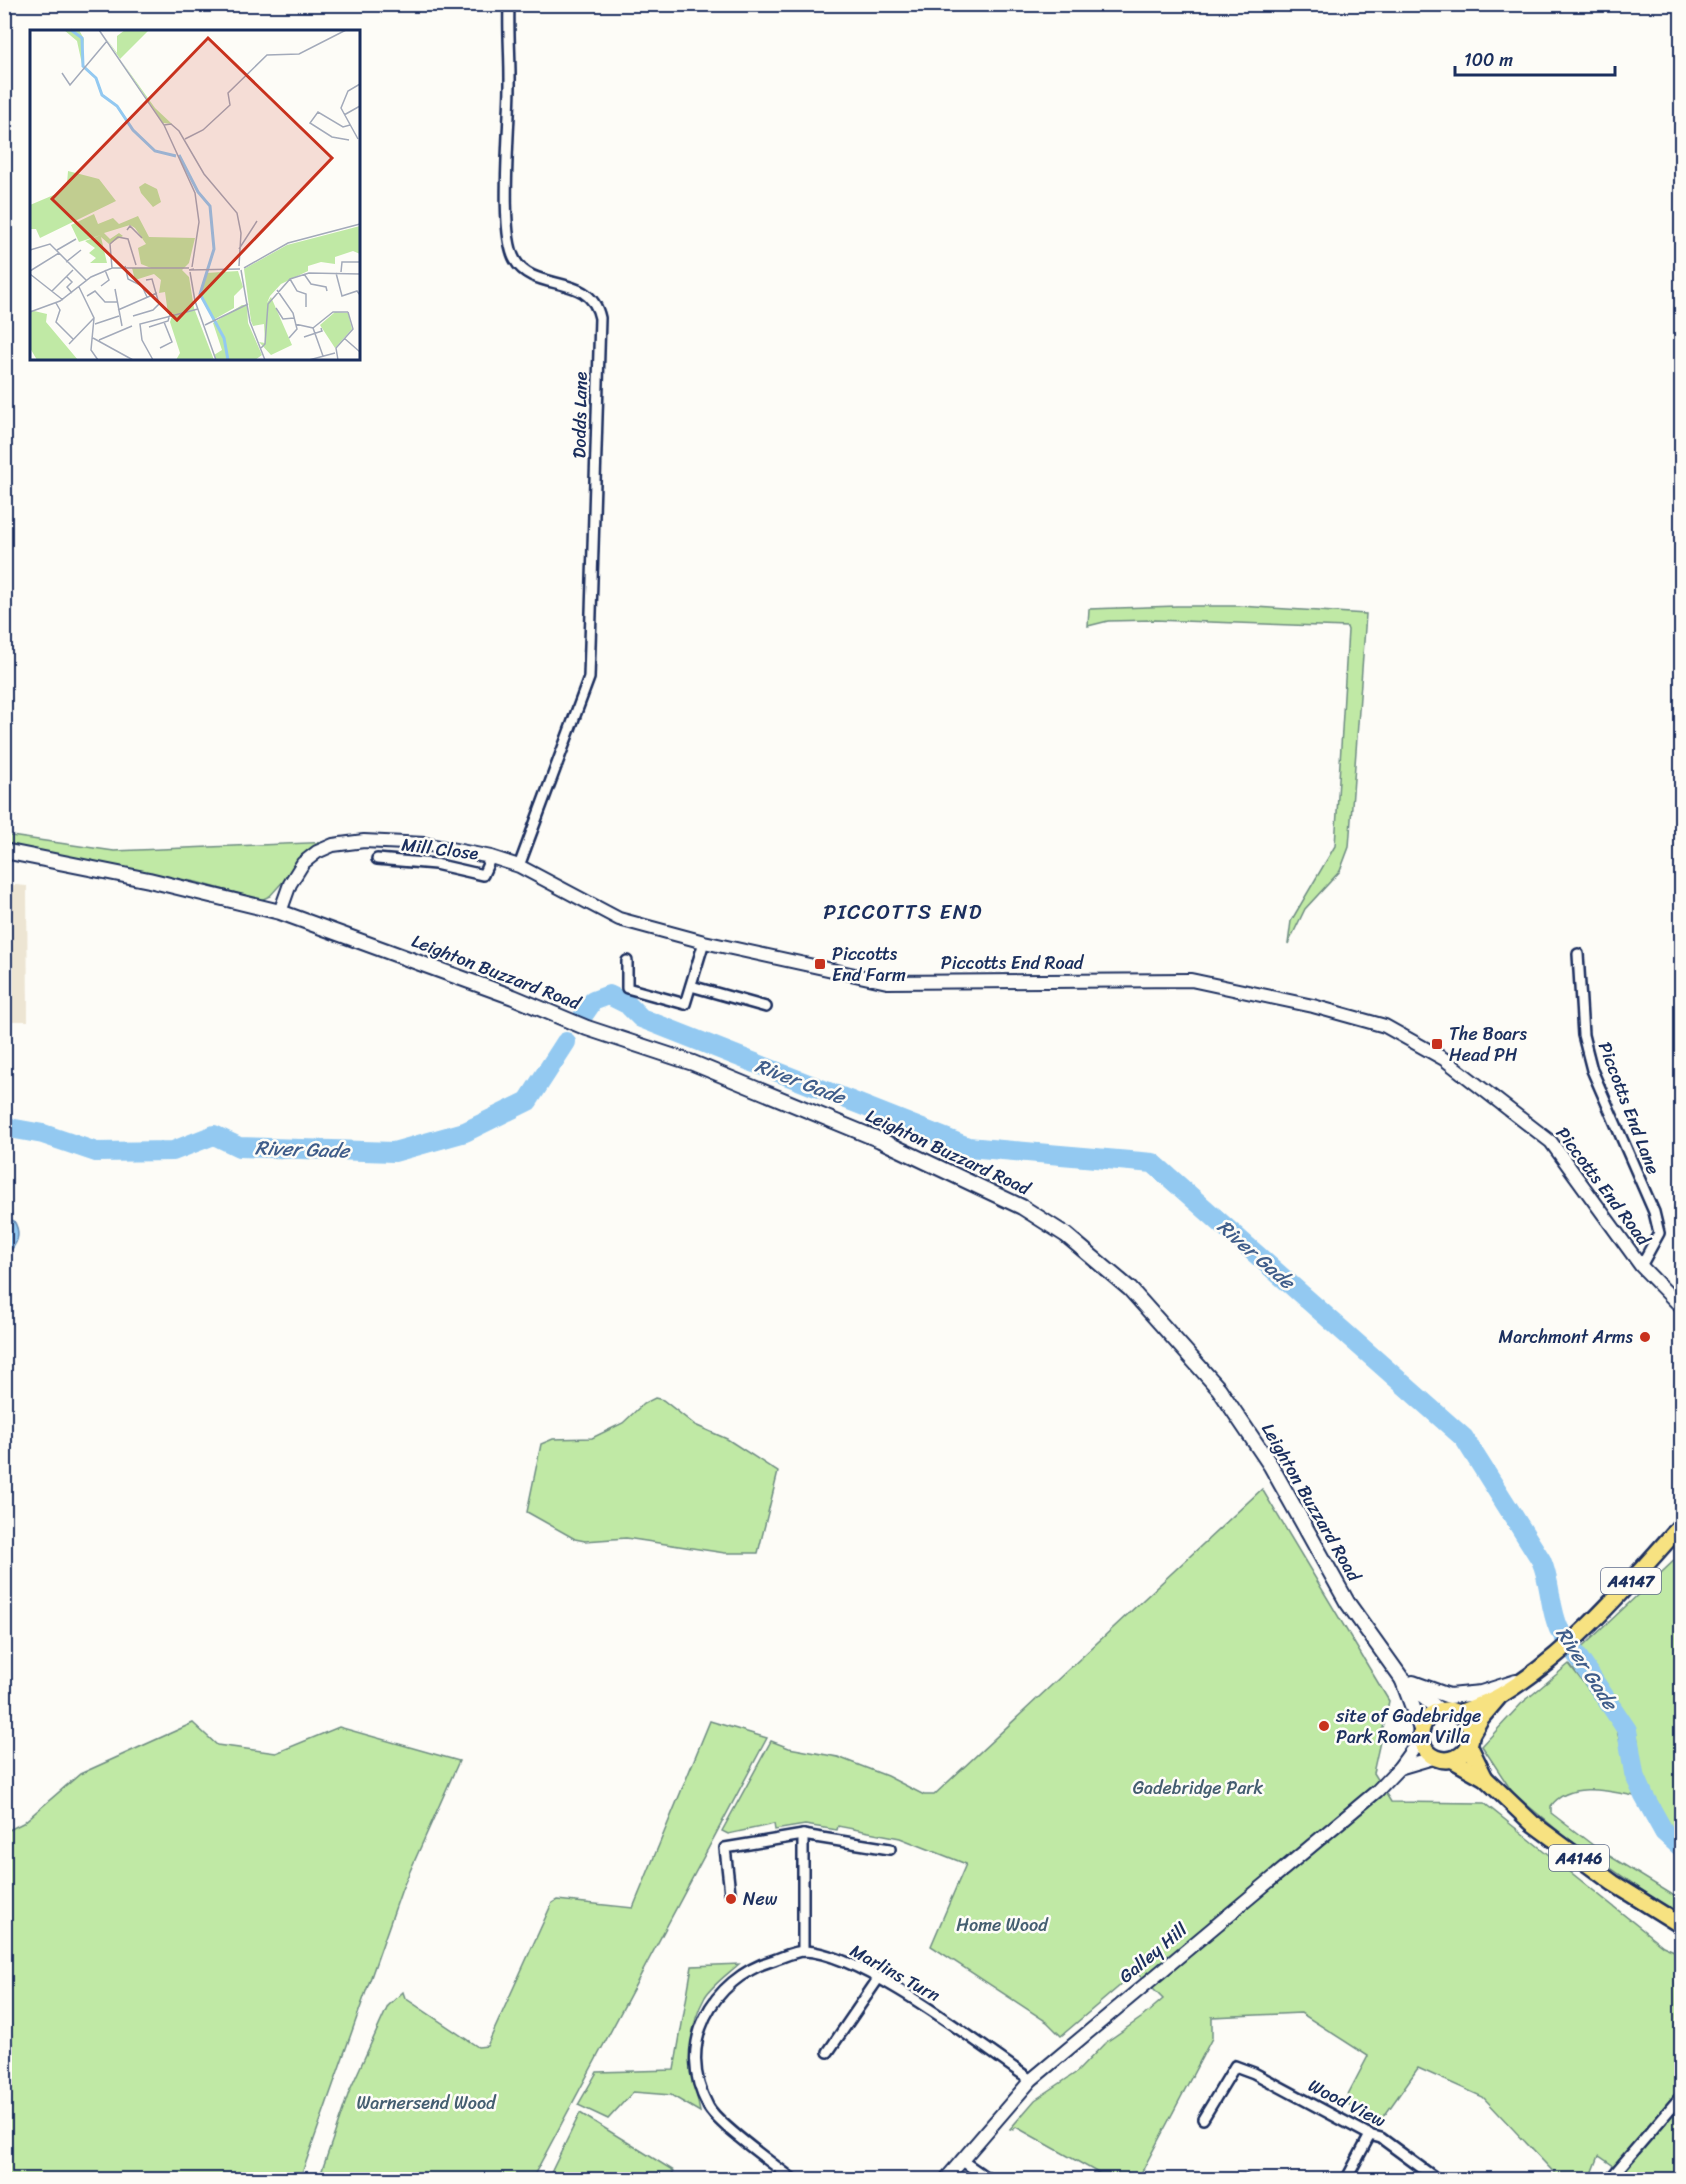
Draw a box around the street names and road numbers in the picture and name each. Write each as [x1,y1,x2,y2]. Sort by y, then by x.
street label: Dodds Lane [563,371,597,459]
street label: Mill Close [400,828,481,870]
street label: Leighton Buzzard Road [407,925,587,1019]
street label: Piccotts End Road [941,947,1085,979]
street label: Piccotts End Lane [1589,1037,1669,1179]
street label: Leighton Buzzard Road [860,1100,1037,1205]
street label: Piccotts End Road [1547,1120,1660,1254]
street label: Leighton Buzzard Road [1252,1417,1370,1589]
road number: A4147 [1601,1568,1661,1594]
road number: A4146 [1549,1845,1609,1871]
street label: Galley Hill [1111,1914,1195,1991]
street label: Marlins Turn [844,1935,946,2011]
street label: Wood View [1302,2070,1392,2137]

